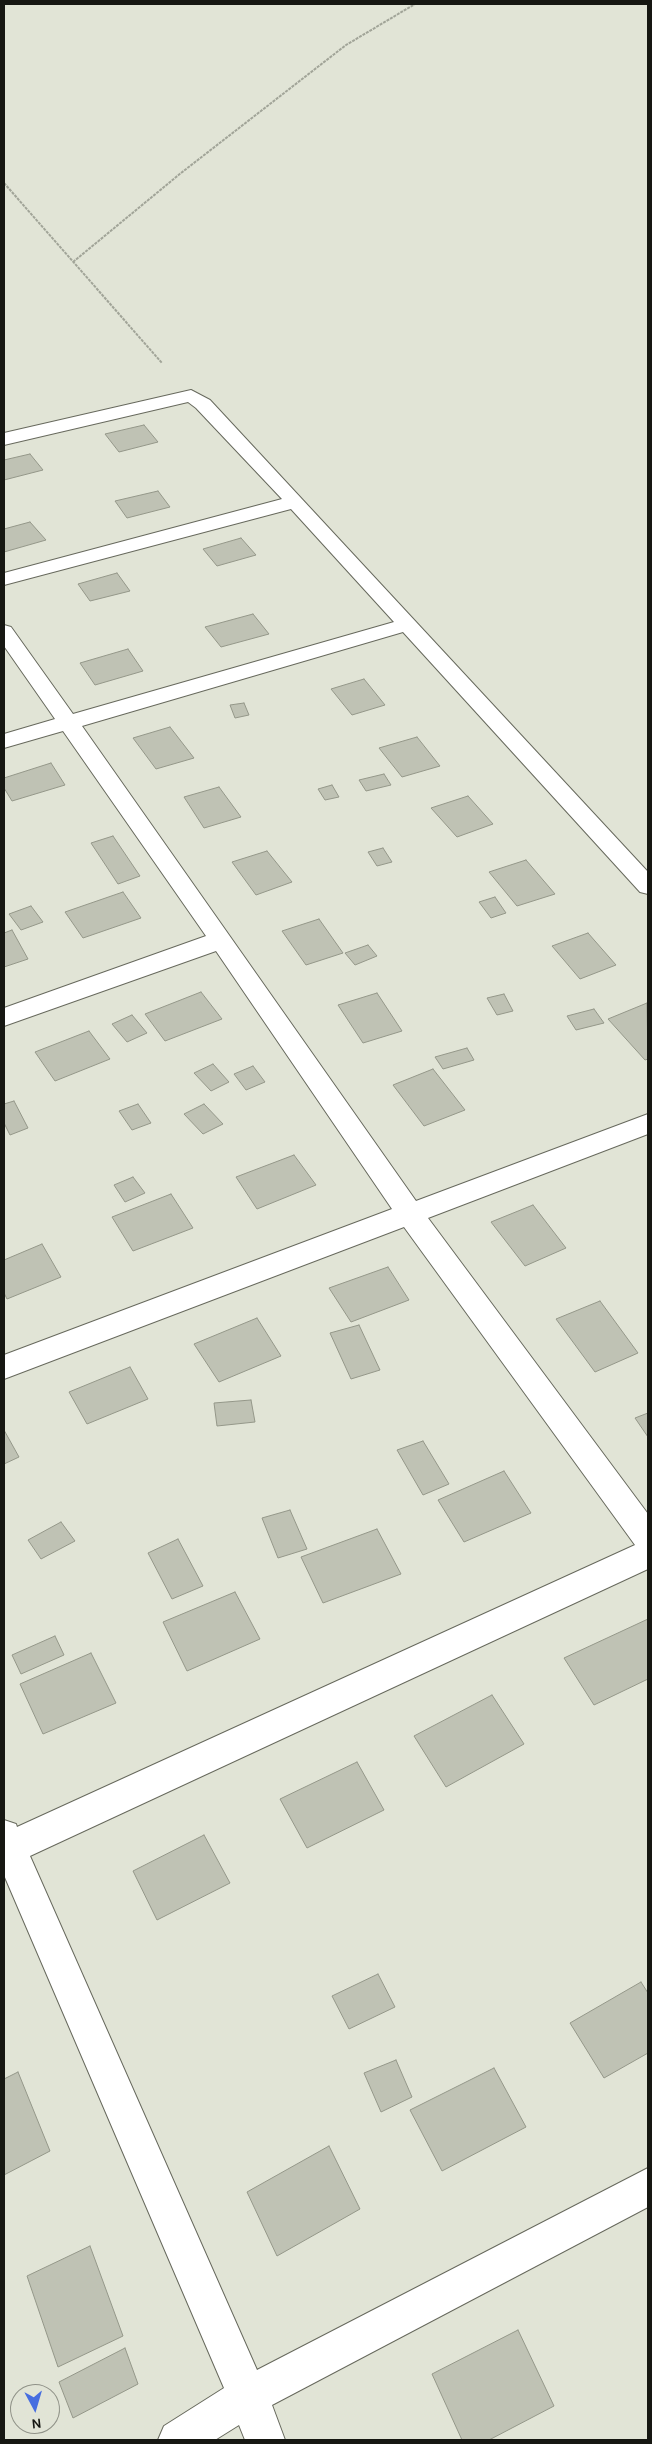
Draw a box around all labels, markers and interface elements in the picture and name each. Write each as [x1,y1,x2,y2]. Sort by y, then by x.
north arrow [10,2384,60,2434]
text: N [31,2414,42,2432]

